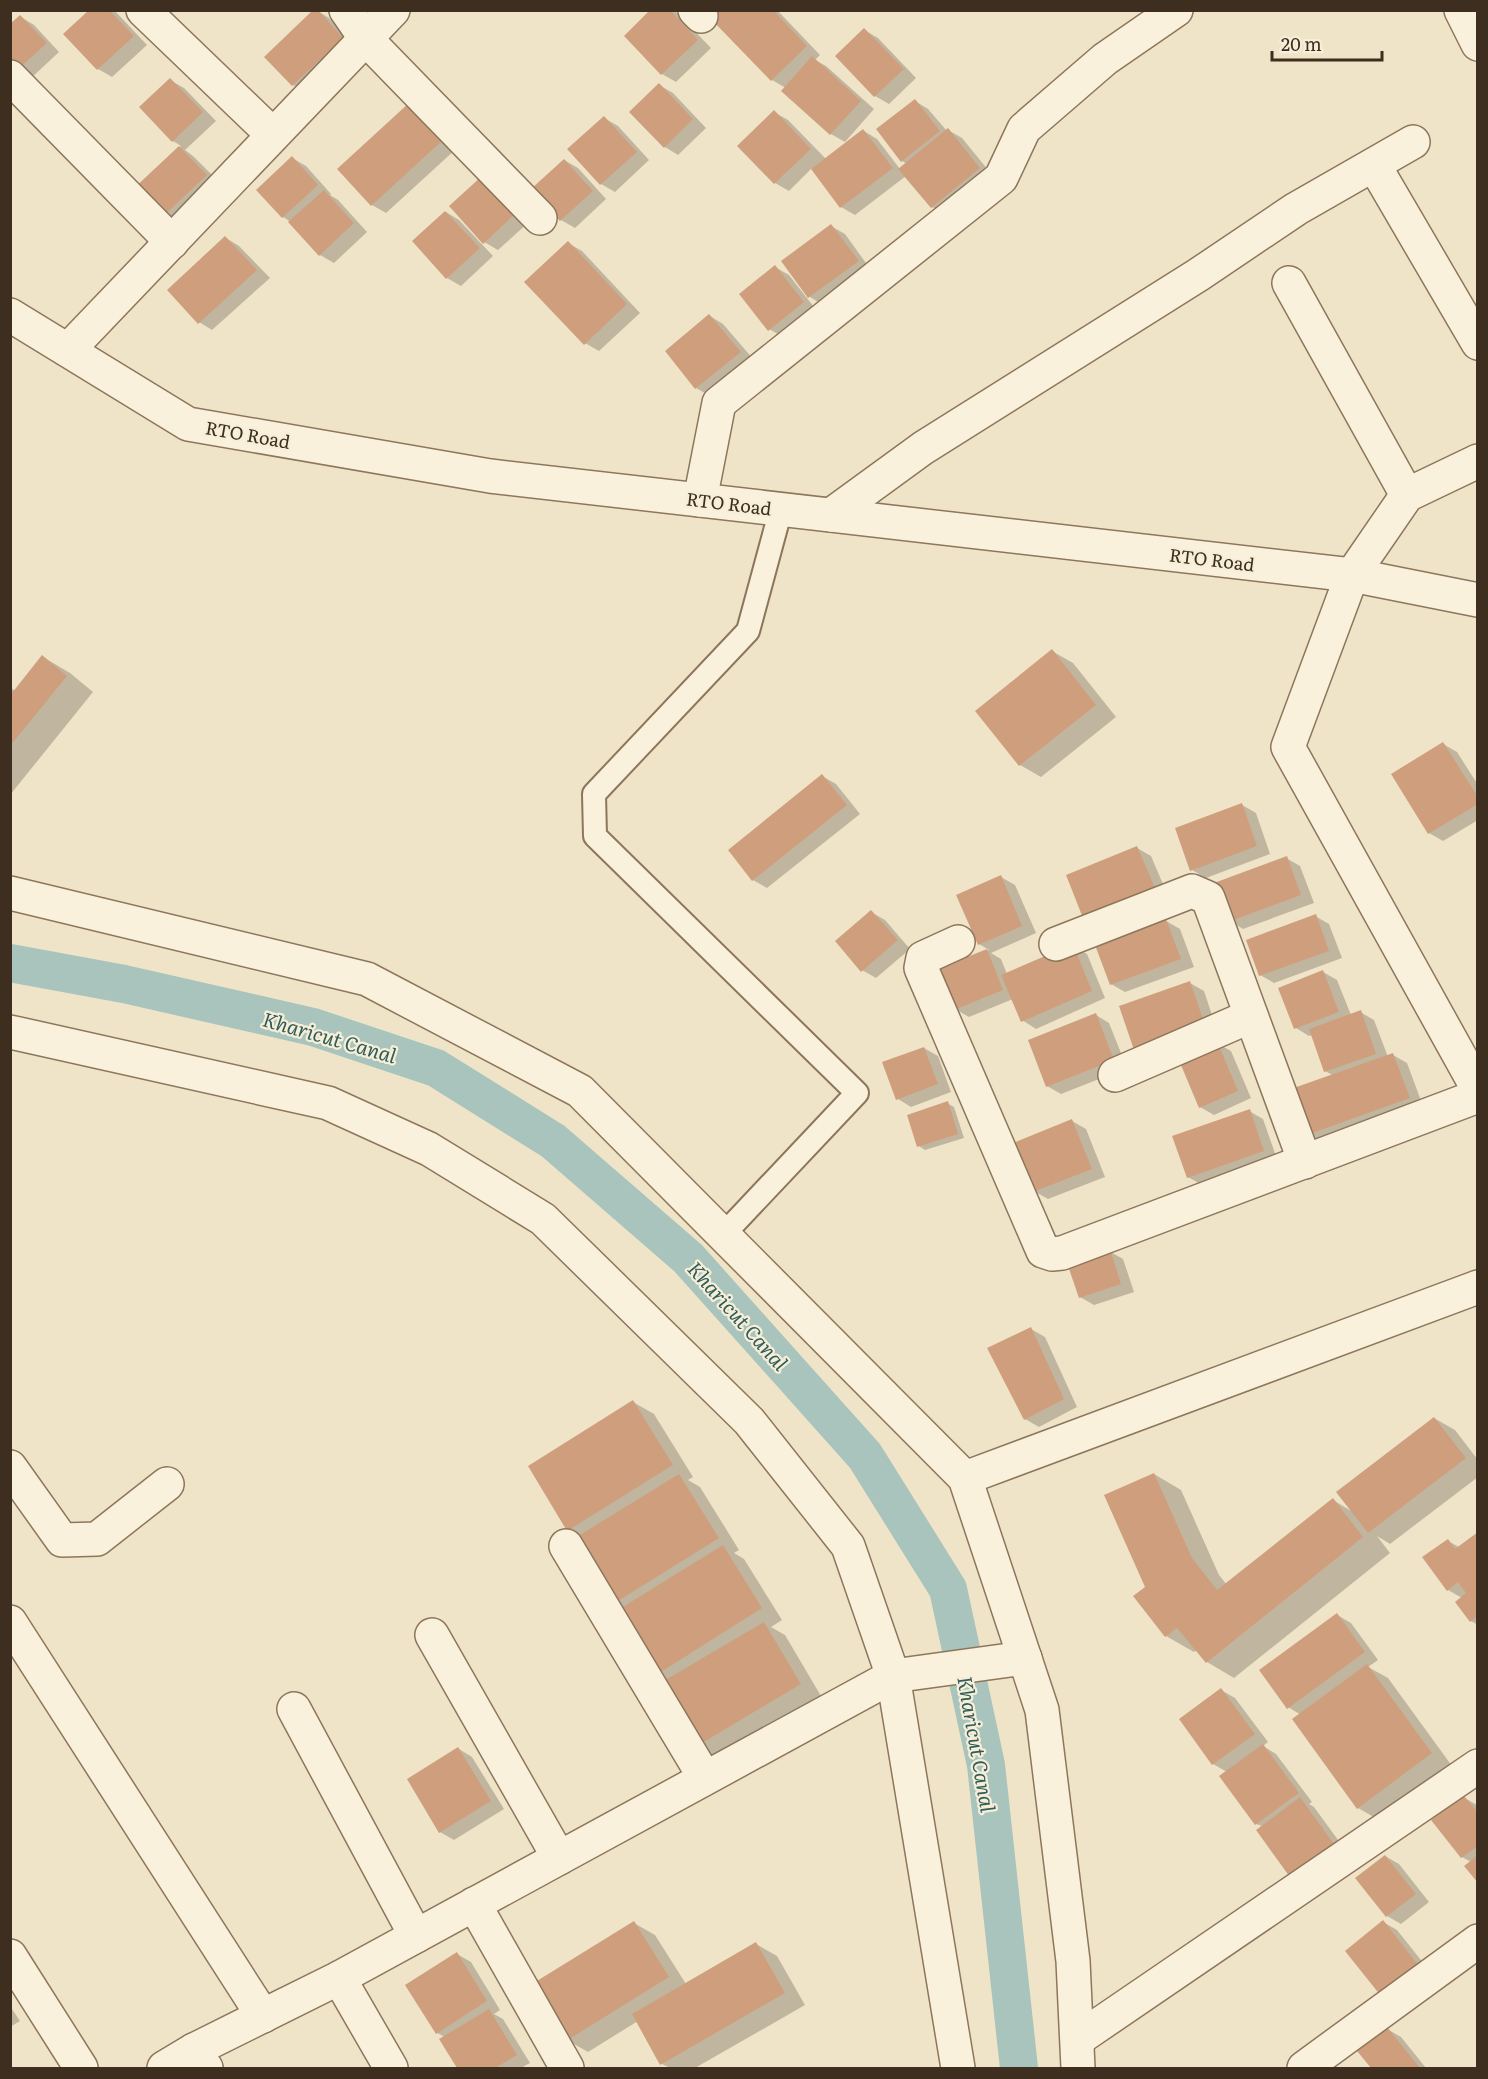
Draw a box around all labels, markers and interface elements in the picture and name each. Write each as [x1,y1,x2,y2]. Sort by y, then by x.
scale bar [1272,24,1382,62]
text: 20 m [1281,30,1322,57]
street label: RTO Road [203,413,293,455]
street label: RTO Road [685,484,773,522]
street label: RTO Road [1168,540,1256,578]
water label: Kharicut Canal [260,1003,401,1069]
water label: Kharicut Canal [682,1254,796,1376]
water label: Kharicut Canal [951,1674,1005,1815]

